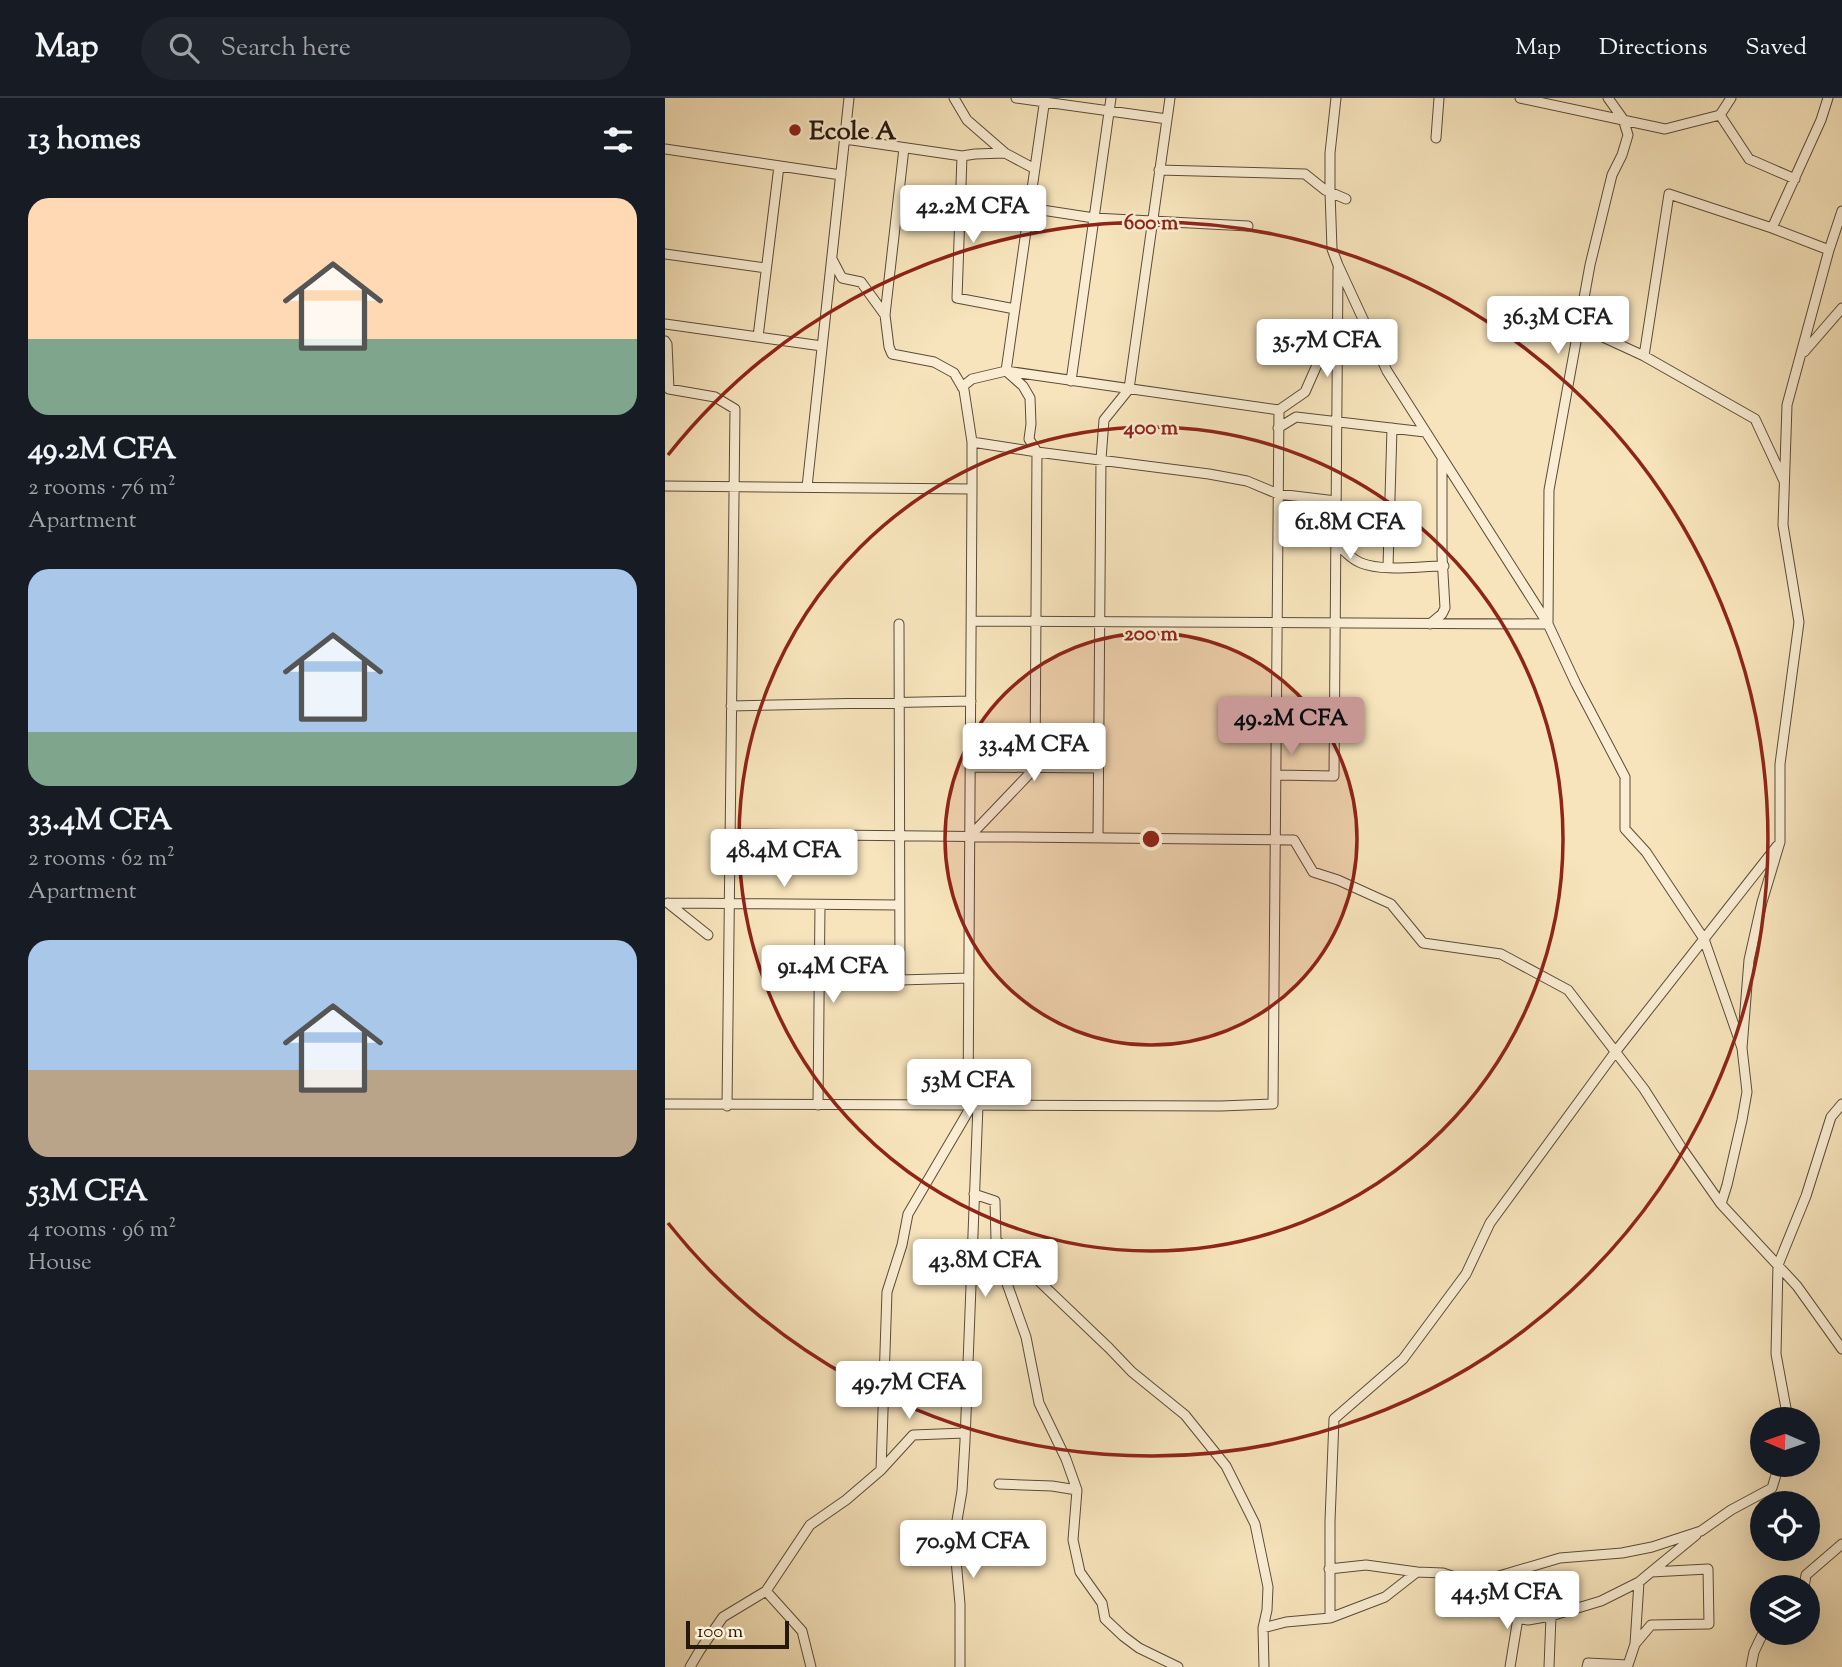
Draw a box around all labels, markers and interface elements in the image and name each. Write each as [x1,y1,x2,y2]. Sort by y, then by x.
search box [141,17,631,80]
text: Map [35,24,99,72]
icon: search [165,29,203,67]
text: Search here [221,30,351,67]
text: Map [1515,31,1561,65]
text: Directions [1599,31,1707,65]
text: Saved [1745,31,1807,65]
place label: Ecole A [809,114,897,151]
text: 13 homes [28,119,141,162]
icon: filters [599,121,637,159]
marker: Ecole A [787,122,803,138]
pin: 42.2M CFA [893,186,1053,245]
text: 42.2M CFA [916,191,1030,224]
text: 600 m [1124,209,1179,239]
icon: home [270,243,396,369]
pin: 36.3M CFA [1478,296,1638,356]
text: 36.3M CFA [1503,302,1613,335]
pin: 35.7M CFA [1247,320,1407,379]
text: 35.7M CFA [1273,325,1381,358]
text: 400 m [1123,414,1179,444]
text: 49.2M CFA [28,429,176,472]
text: 2 rooms · 76 m² [28,472,176,505]
pin: 61.8M CFA [1270,502,1430,561]
text: Apartment [28,505,137,538]
text: 61.8M CFA [1295,507,1405,540]
icon: home [270,614,396,740]
text: 200 m [1124,620,1179,650]
pin: 49.2M CFA [1211,698,1371,757]
text: 49.2M CFA [1234,703,1348,736]
pin: 33.4M CFA [954,724,1114,783]
text: 33.4M CFA [979,729,1089,762]
text: 33.4M CFA [28,800,172,843]
centre of rings [1139,827,1163,851]
pin: 48.4M CFA [704,830,864,889]
text: 48.4M CFA [727,835,841,868]
text: 2 rooms · 62 m² [28,843,175,876]
text: Apartment [28,876,137,909]
pin: 91.4M CFA [753,946,913,1005]
text: 91.4M CFA [777,951,889,984]
icon: home [270,985,396,1111]
pin: 53M CFA [904,1060,1034,1119]
text: 53M CFA [923,1065,1015,1098]
text: 53M CFA [28,1171,148,1214]
text: 4 rooms · 96 m² [28,1214,176,1247]
pin: 43.8M CFA [905,1240,1065,1299]
text: 43.8M CFA [929,1245,1041,1278]
text: House [28,1247,92,1280]
pin: 49.7M CFA [829,1362,989,1421]
text: 49.7M CFA [852,1367,966,1400]
north arrow [1750,1407,1820,1477]
map controls [1750,1407,1820,1645]
button: locate [1750,1491,1820,1561]
pin: 70.9M CFA [893,1520,1053,1580]
text: 70.9M CFA [916,1526,1030,1559]
pin: 44.5M CFA [1427,1572,1587,1631]
button: layers [1750,1575,1820,1645]
text: 44.5M CFA [1451,1577,1563,1610]
scale bar [686,1618,789,1650]
text: 100 m [697,1619,743,1646]

